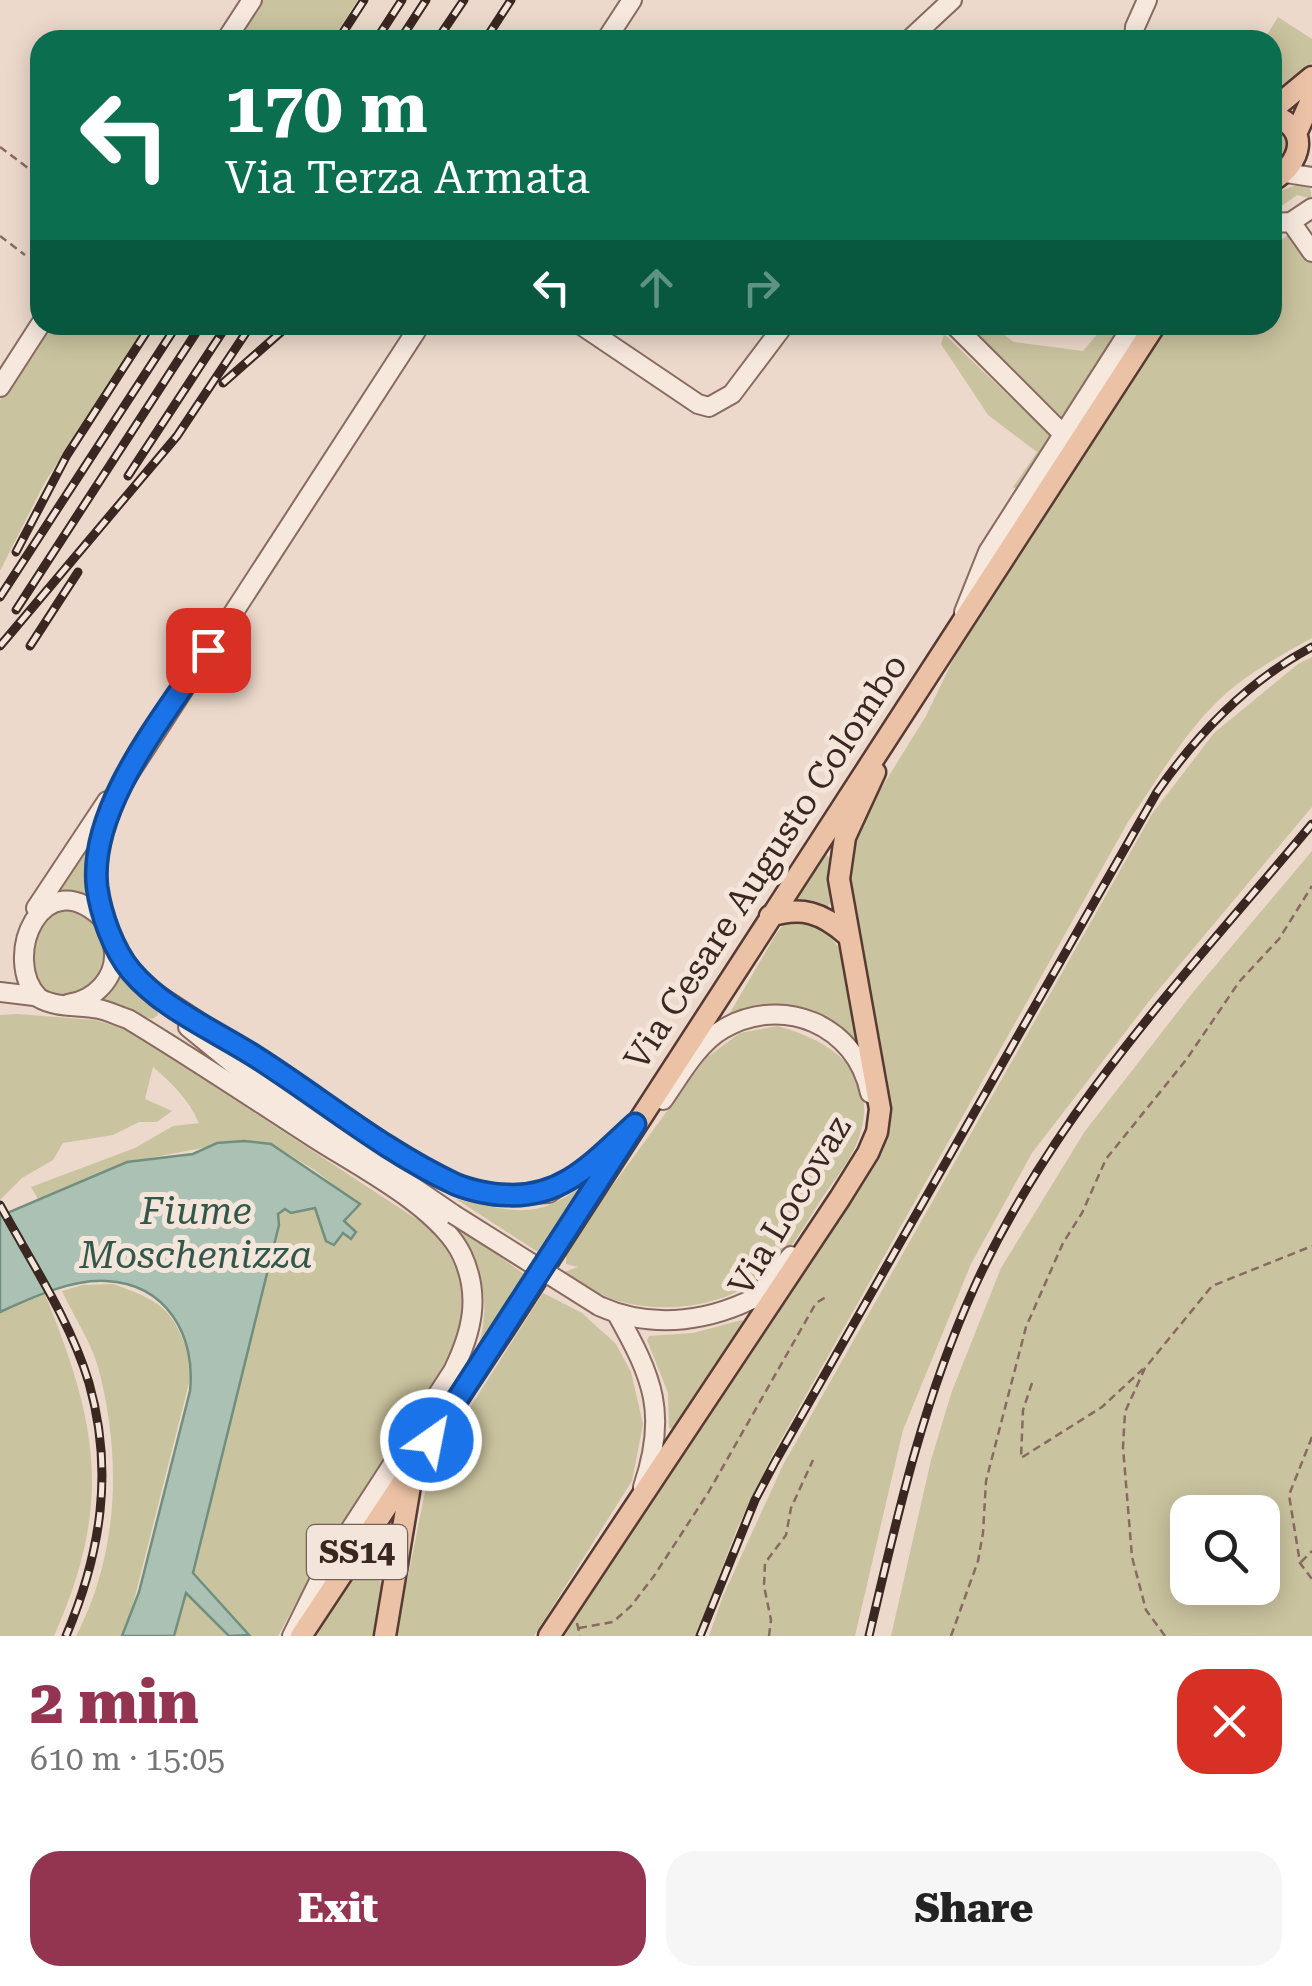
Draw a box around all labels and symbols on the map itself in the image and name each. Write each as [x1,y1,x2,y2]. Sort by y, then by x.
pin [166,608,251,693]
street label: Via Cesare Augusto Colombo [616,646,916,1078]
street label: Via Locovaz [720,1109,860,1303]
water label: Fiume Moschenizza [78,1189,313,1277]
position arrow [379,1388,483,1492]
road number: SS14 [307,1525,407,1579]

